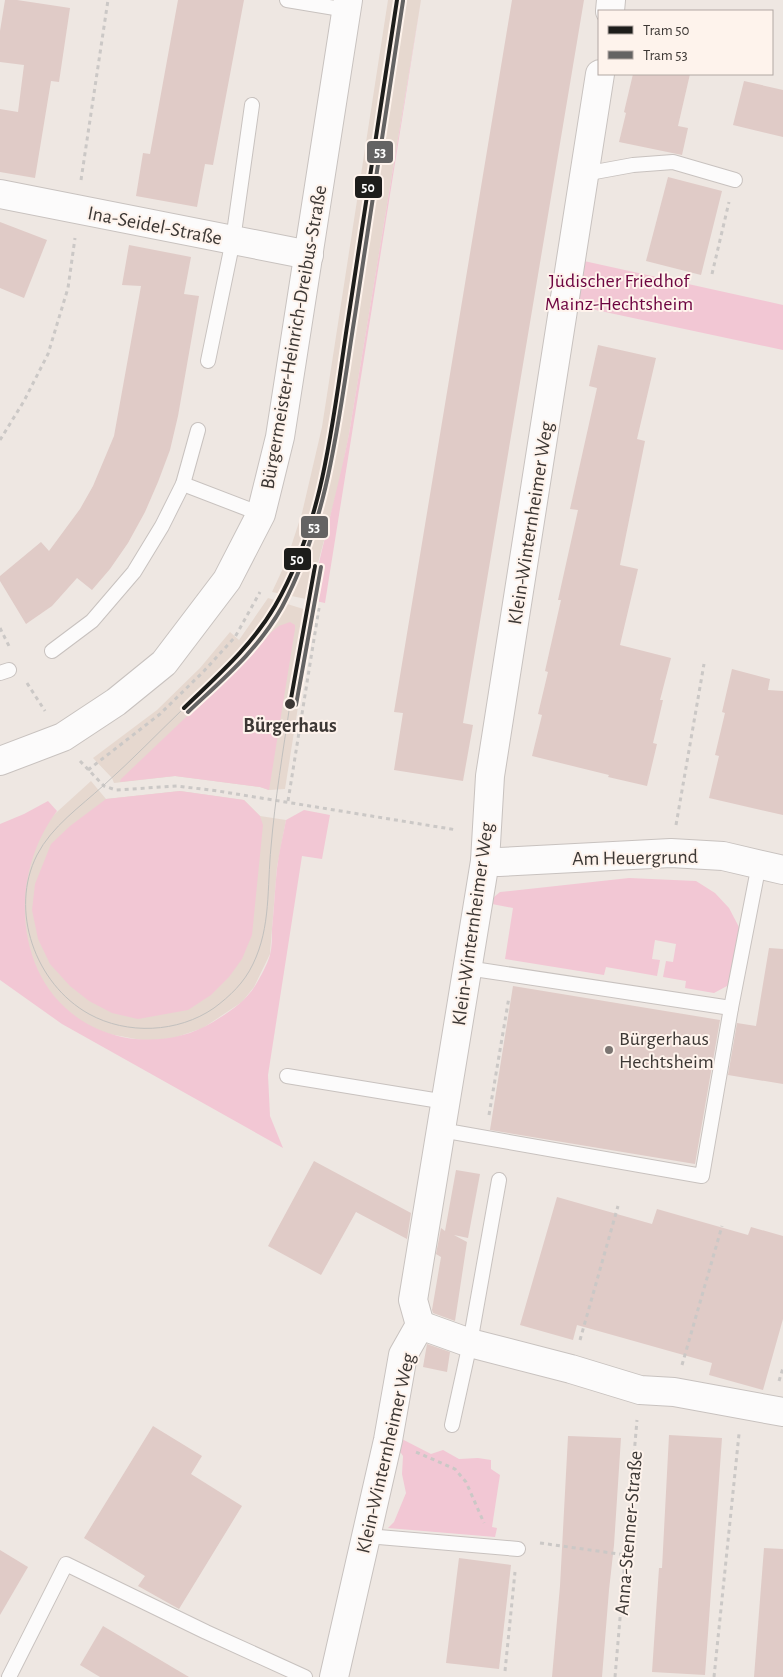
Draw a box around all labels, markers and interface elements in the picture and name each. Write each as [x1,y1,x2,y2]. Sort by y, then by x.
legend [598,10,773,75]
text: Tram 50 [643,23,690,38]
text: Tram 53 [643,48,688,63]
line badge: 53 [366,140,394,164]
text: 53 [374,146,386,160]
line badge: 50 [354,175,383,199]
text: 50 [361,181,375,195]
street label: Bürgermeister-Heinrich-Dreibus-Straße [257,184,331,491]
street label: Ina-Seidel-Straße [86,203,224,249]
park label: Jüdischer Friedhof Mainz-Hechtsheim [545,271,693,314]
street label: Klein-Winternheimer Weg [505,420,557,626]
line badge: 53 [300,515,329,539]
text: 53 [308,521,320,535]
line badge: 50 [283,547,312,571]
text: 50 [290,553,304,567]
marker: Bürgerhaus [283,697,297,711]
place label: Bürgerhaus [243,716,337,736]
street label: Klein-Winternheimer Weg [449,821,497,1027]
street label: Am Heuergrund [572,847,698,869]
place label: Bürgerhaus Hechtsheim [619,1029,714,1072]
marker: Bürgerhaus Hechtsheim [603,1044,615,1056]
street label: Klein-Winternheimer Weg [353,1351,419,1555]
street label: Anna-Stenner-Straße [612,1450,646,1616]

